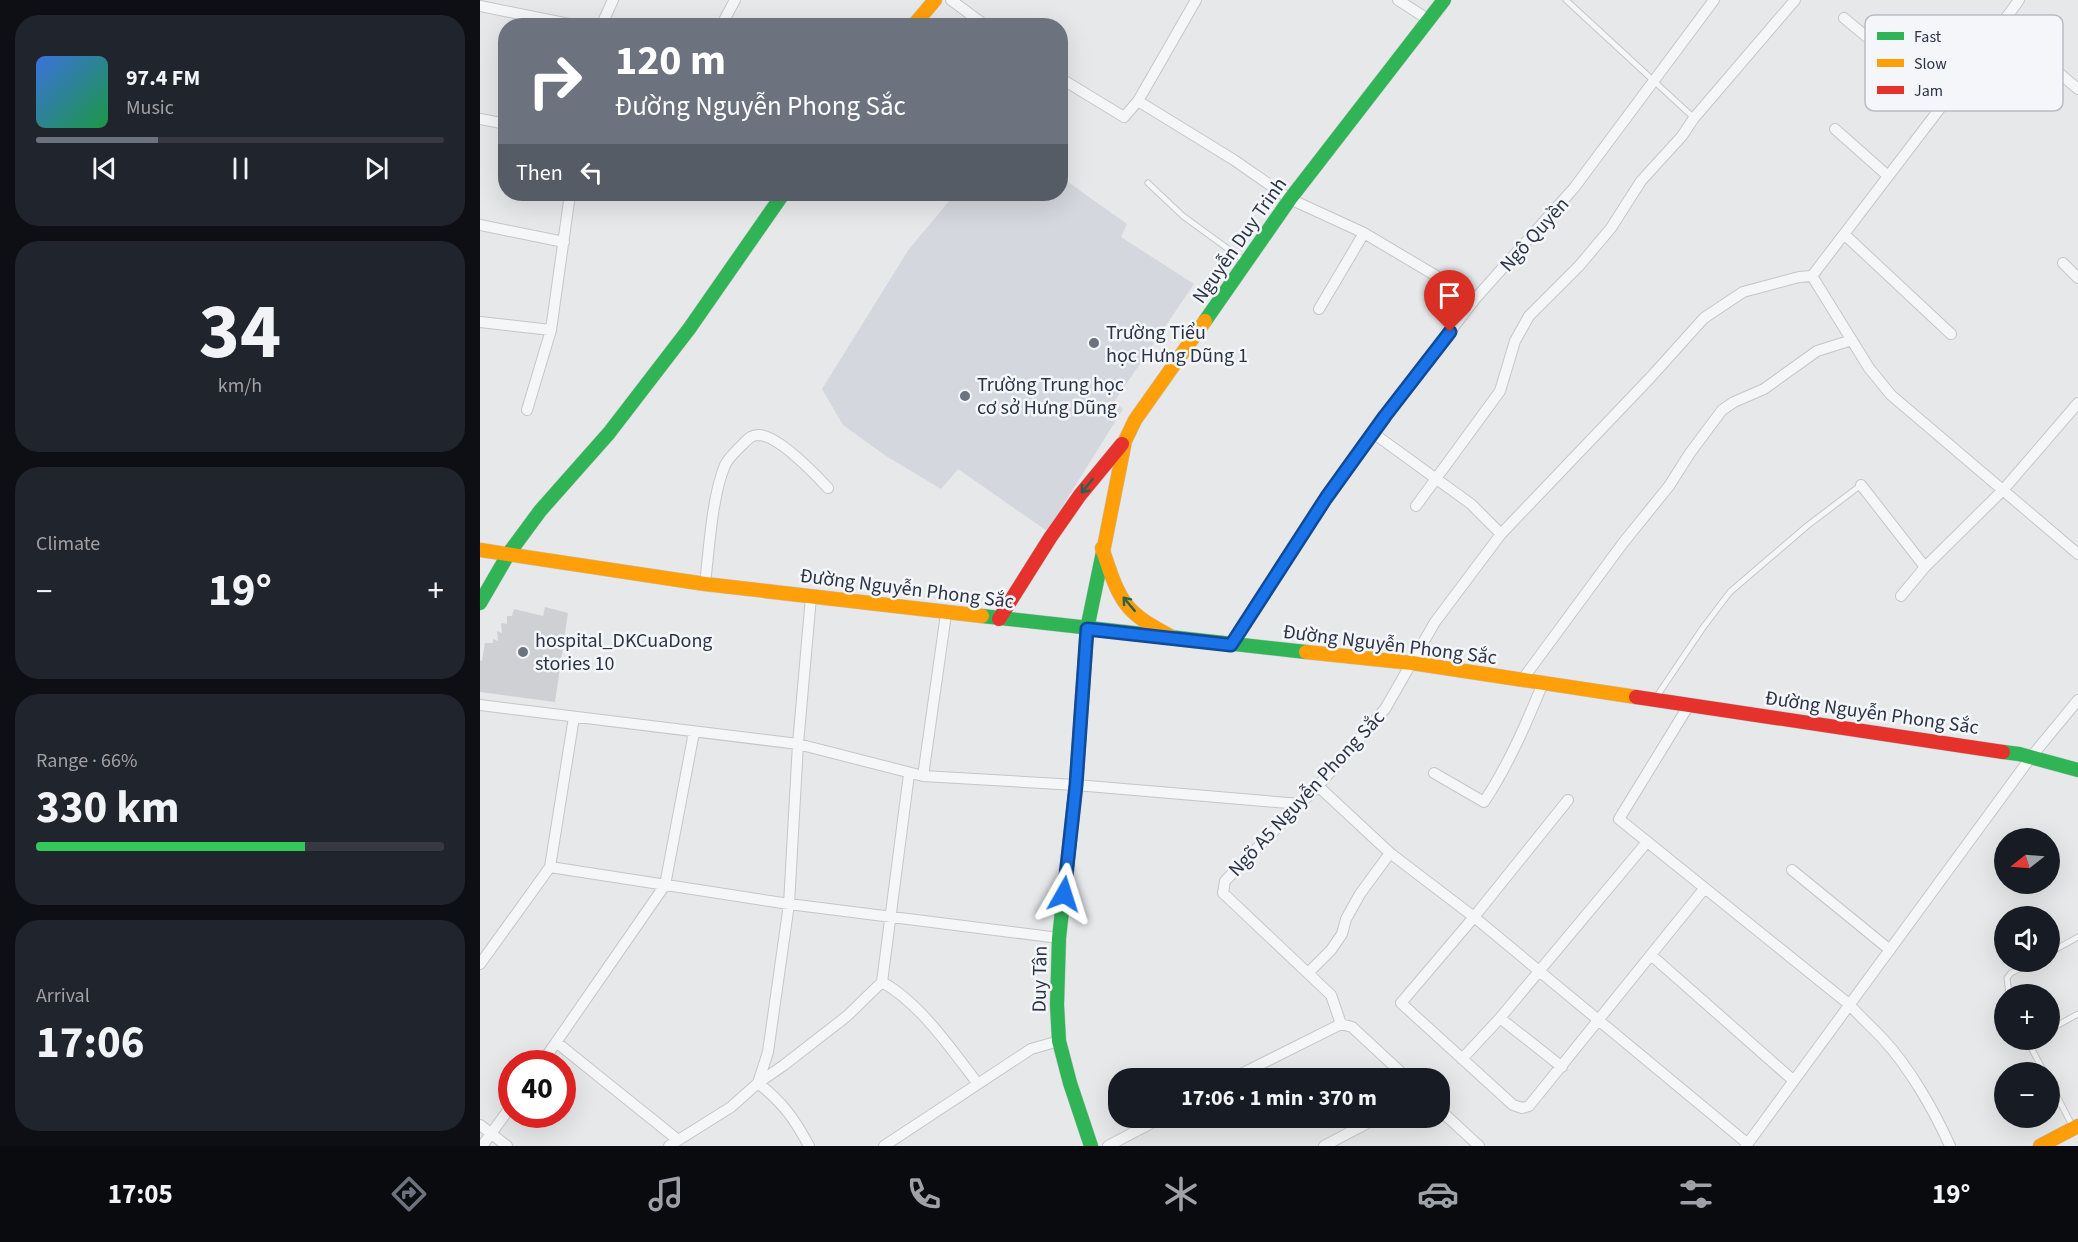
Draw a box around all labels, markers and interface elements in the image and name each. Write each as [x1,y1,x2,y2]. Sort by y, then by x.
legend [1865,15,2063,111]
text: Fast [1914,26,1942,48]
text: 120 m [615,31,726,91]
icon: right [516,42,594,120]
text: Slow [1914,53,1947,75]
text: 97.4 FM [126,62,200,94]
text: Jam [1914,80,1943,102]
text: Đường Nguyễn Phong Sắc [615,87,906,126]
text: Music [126,94,174,122]
icon: previous [88,152,121,185]
icon: pause [224,152,257,185]
icon: next [360,152,393,185]
icon: left [575,156,608,189]
text: Then [516,157,563,189]
street label: Nguyễn Duy Trinh [1186,172,1294,309]
street label: Ngô Quyền [1494,191,1576,278]
pin [1424,270,1475,332]
text: 34 [199,277,281,388]
icon: arrive [1433,279,1466,312]
place label: Trường Tiểu học Hưng Dũng 1 [1106,319,1248,370]
marker: Trường Tiểu học Hưng Dũng 1 [1087,336,1101,350]
place label: Trường Trung học cơ sở Hưng Dũng [977,371,1124,422]
text: km/h [218,372,262,400]
marker: Trường Trung học cơ sở Hưng Dũng [958,389,972,403]
one-way arrow [1080,478,1094,493]
text: Climate [36,530,100,558]
text: 19° [208,559,272,623]
street label: Đường Nguyễn Phong Sắc [798,562,1015,616]
text: − [36,568,52,615]
text: + [428,568,444,615]
one-way arrow [1122,597,1136,612]
street label: Đường Nguyễn Phong Sắc [1281,618,1498,672]
place label: hospital_DKCuaDong stories 10 [535,627,712,678]
marker: hospital_DKCuaDong stories 10 [516,645,530,659]
street label: Đường Nguyễn Phong Sắc [1763,684,1980,742]
street label: Ngõ A5 Nguyễn Phong Sắc [1222,704,1391,883]
text: Range · 66% [36,747,137,775]
text: 330 km [36,776,180,840]
north arrow [1994,828,2060,894]
map controls [1994,828,2060,1128]
position arrow [1032,862,1096,926]
button: sound [1994,906,2060,972]
street label: Duy Tân [1025,945,1055,1013]
text: Arrival [36,982,90,1010]
button: + [1994,984,2060,1050]
text: 17:06 [36,1011,145,1075]
speed limit sign: 40 [498,1050,576,1128]
button: − [1994,1062,2060,1128]
text: 17:06 · 1 min · 370 m [1181,1082,1377,1114]
icon: directions [388,1173,430,1215]
icon: music [645,1173,687,1215]
icon: phone [903,1173,945,1215]
icon: climate [1160,1173,1202,1215]
icon: car [1417,1173,1459,1215]
icon: filters [1675,1173,1717,1215]
text: 17:05 [108,1175,173,1214]
text: 19° [1932,1175,1970,1214]

